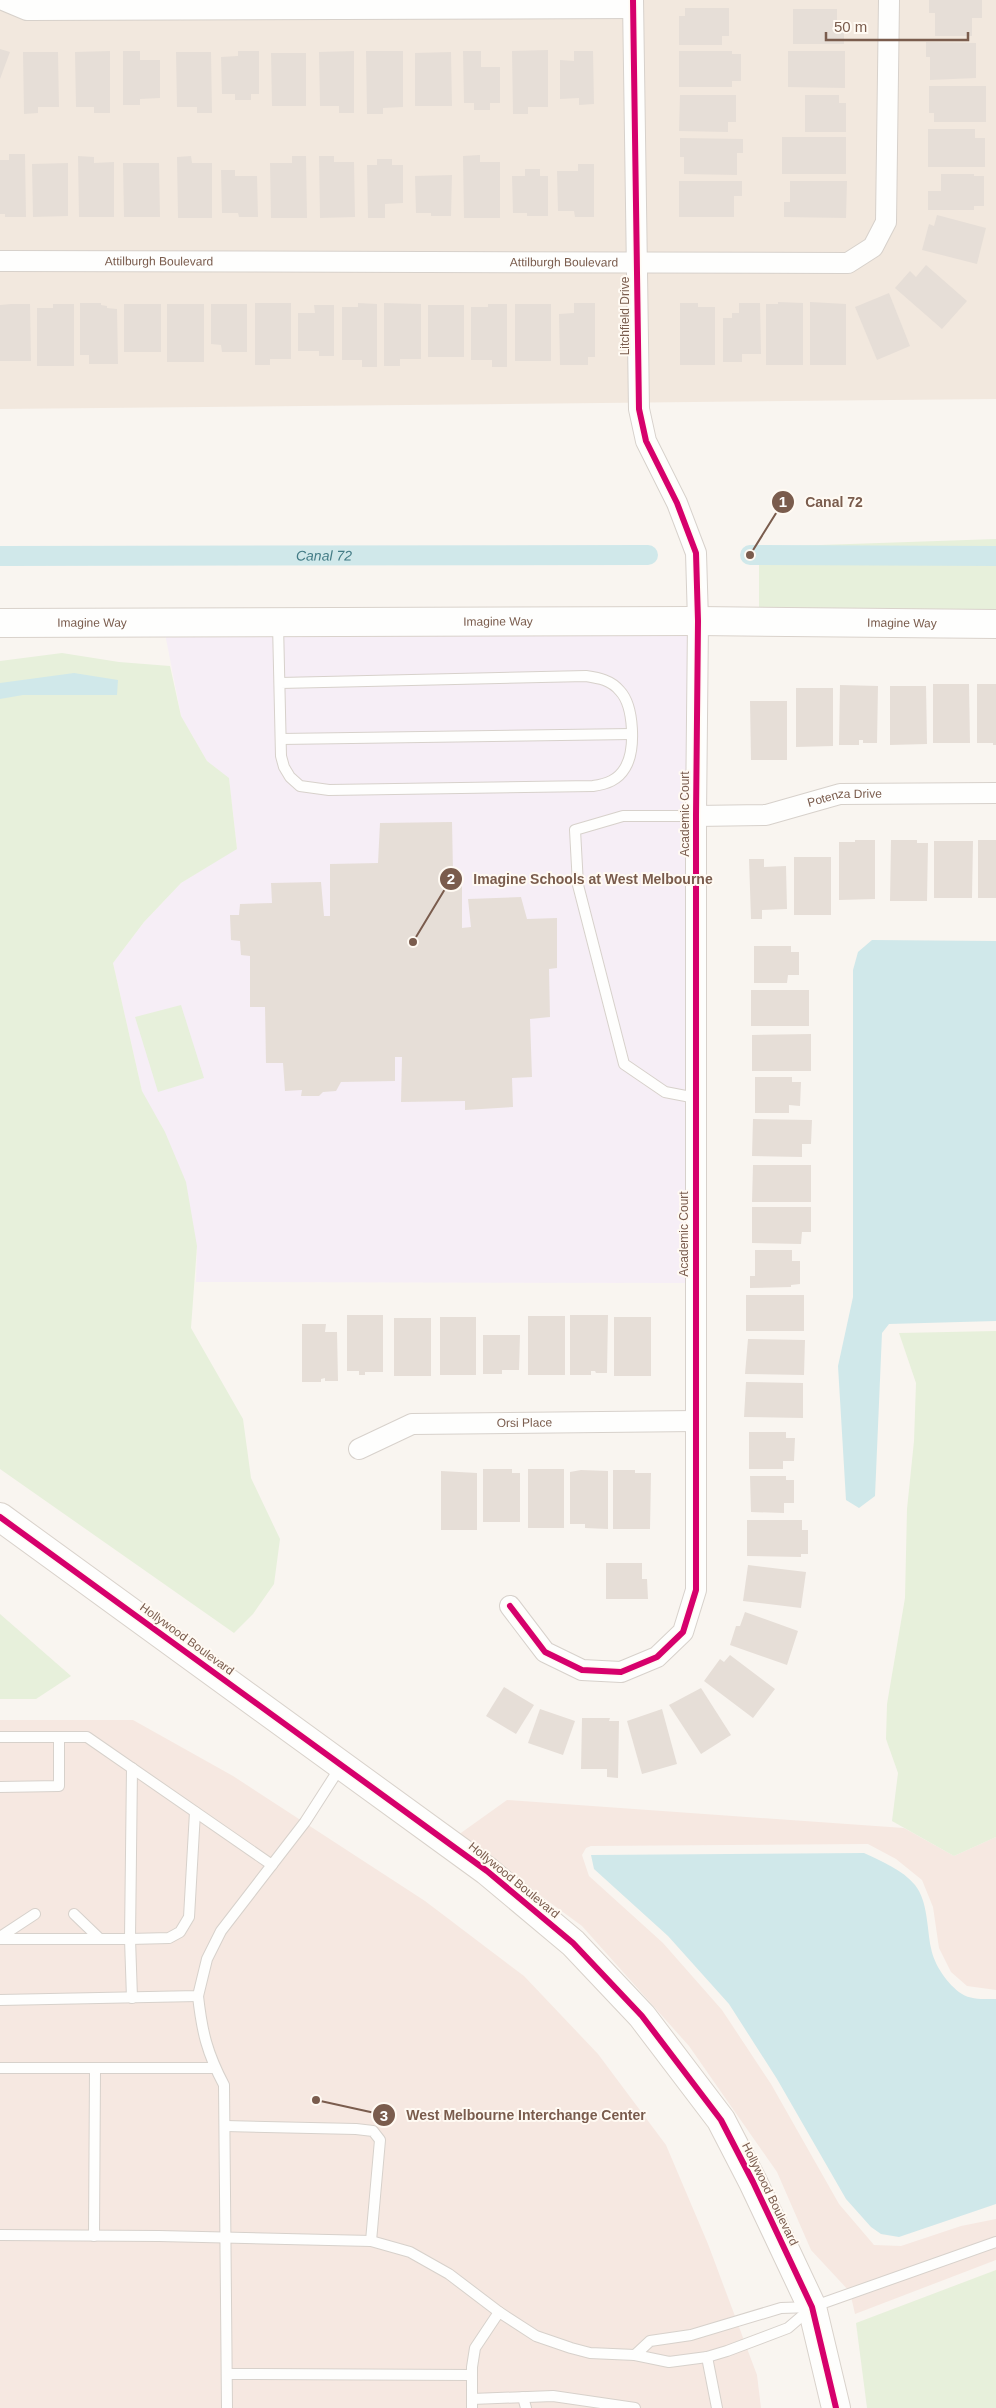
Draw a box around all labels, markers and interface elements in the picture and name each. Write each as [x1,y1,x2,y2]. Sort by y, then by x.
scale bar [826,10,968,42]
text: 50 m [834,18,867,35]
street label: Attilburgh Boulevard [105,254,213,269]
street label: Attilburgh Boulevard [510,255,618,269]
street label: Litchfield Drive [618,276,632,355]
callout: Canal 72 [771,488,873,517]
text: 1 [779,493,787,510]
text: Canal 72 [805,494,863,510]
water label: Canal 72 [296,547,352,564]
street label: Imagine Way [463,614,533,629]
street label: Imagine Way [57,616,127,630]
street label: Imagine Way [867,616,937,630]
street label: Academic Court [678,771,692,857]
street label: Potenza Drive [806,787,882,810]
callout: Imagine Schools at West Melbourne [439,865,723,894]
text: 2 [447,870,455,887]
text: Imagine Schools at West Melbourne [473,871,713,887]
street label: Academic Court [677,1191,691,1277]
street label: Orsi Place [497,1416,552,1430]
street label: Hollywood Boulevard [137,1600,237,1678]
street label: Hollywood Boulevard [466,1839,562,1921]
callout: West Melbourne Interchange Center [371,2101,655,2130]
text: 3 [380,2107,388,2124]
text: West Melbourne Interchange Center [406,2107,646,2123]
street label: Hollywood Boulevard [739,2140,801,2248]

